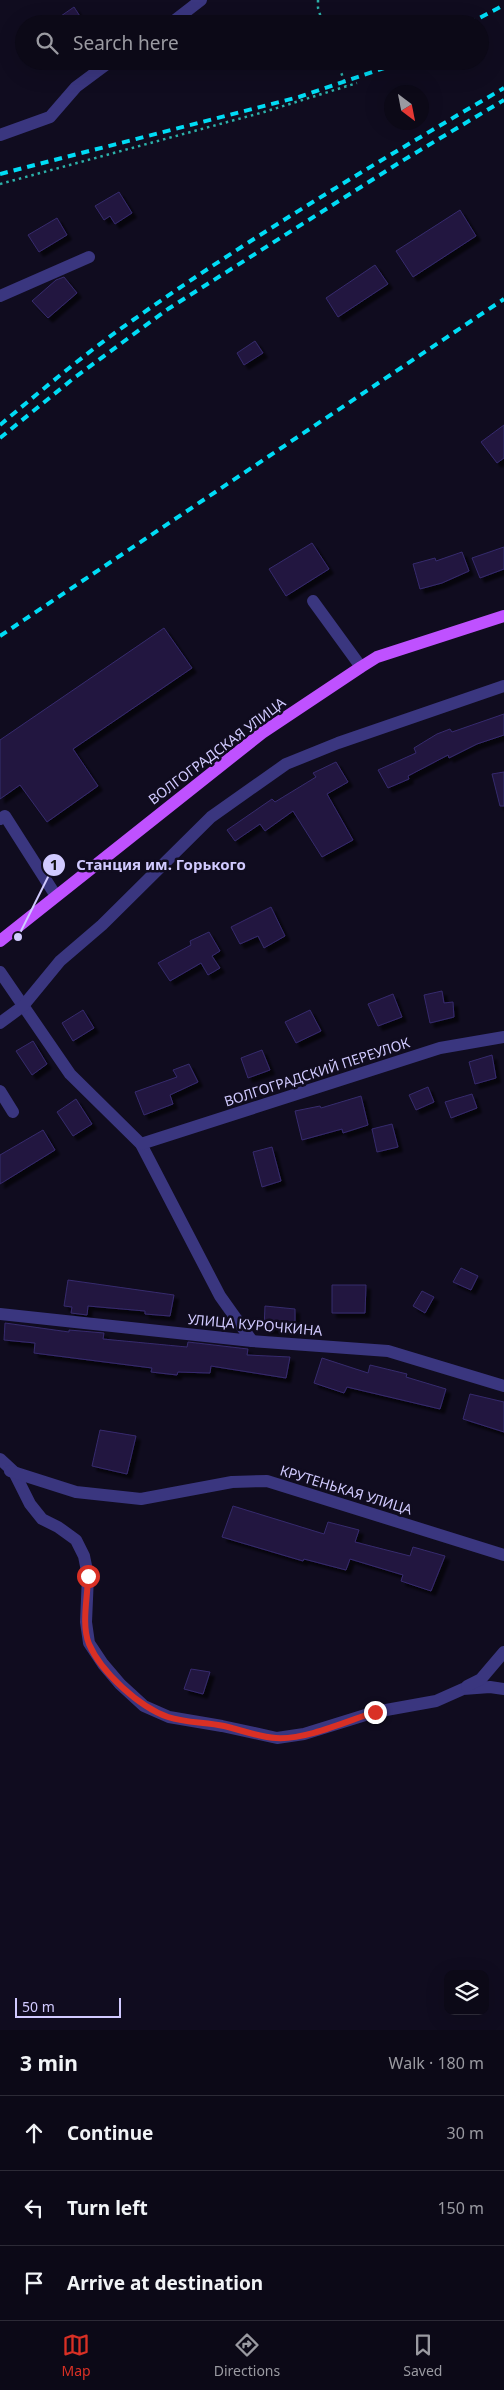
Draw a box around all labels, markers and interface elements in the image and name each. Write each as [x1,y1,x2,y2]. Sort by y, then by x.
search box [15,15,489,70]
icon: search [33,29,61,57]
text: Search here [73,30,179,56]
north arrow [384,85,429,130]
street label: ВОЛГОГРАДСКАЯ УЛИЦА [144,693,289,808]
callout: Станция им. Горького [41,850,256,880]
text: 1 [50,854,58,874]
text: Станция им. Горького [76,854,246,874]
street label: ВОЛГОГРАДСКИЙ ПЕРЕУЛОК [222,1032,412,1111]
street label: УЛИЦА КУРОЧКИНА [187,1309,323,1340]
street label: КРУТЕНЬКАЯ УЛИЦА [278,1460,415,1519]
route start [77,1565,100,1588]
route end [364,1701,387,1724]
map controls [444,1970,489,2015]
button: layers [444,1970,489,2015]
scale bar [15,1995,121,2018]
text: 50 m [22,1997,55,2016]
text: 3 min [20,2049,78,2077]
text: Walk · 180 m [389,2052,484,2074]
icon: ahead [20,2119,48,2147]
text: Continue [67,2120,153,2146]
text: 30 m [447,2122,484,2144]
icon: left [20,2194,48,2222]
text: Turn left [67,2195,148,2221]
text: 150 m [437,2197,484,2219]
icon: arrive [20,2269,48,2297]
text: Arrive at destination [67,2270,263,2296]
tab: Map [62,2331,91,2380]
tab: Directions [214,2331,280,2380]
tab: Saved [403,2331,442,2380]

